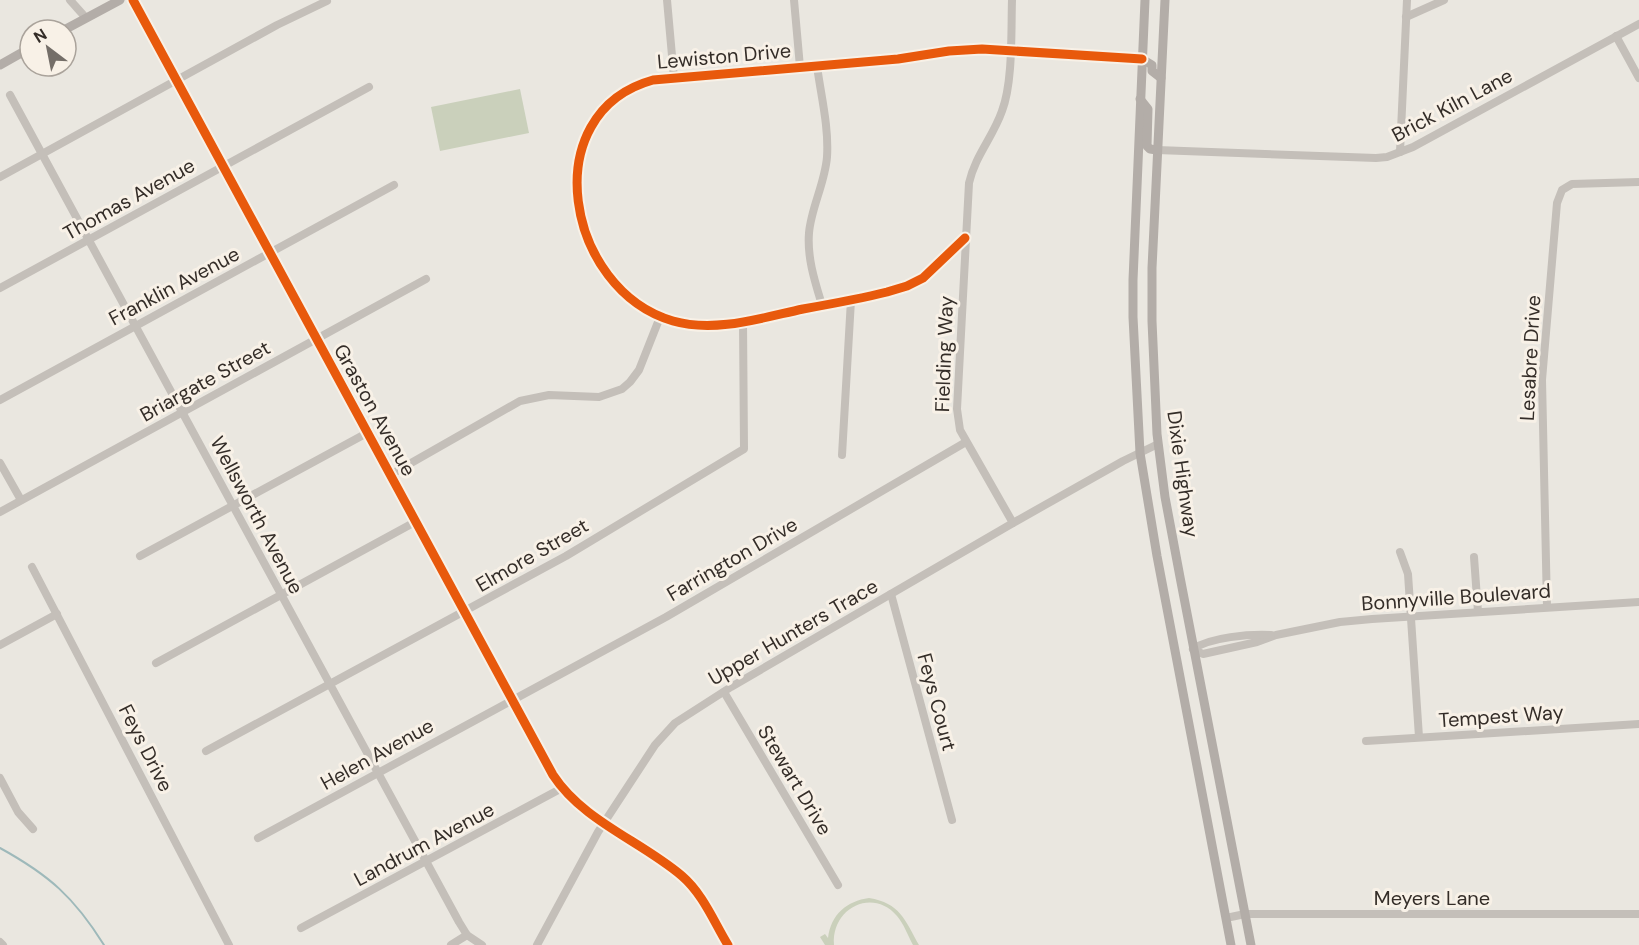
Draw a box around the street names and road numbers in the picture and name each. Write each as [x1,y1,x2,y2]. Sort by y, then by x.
street label: Lewiston Drive [656,37,792,75]
street label: Brick Kiln Lane [1387,62,1517,148]
street label: Thomas Avenue [59,152,199,246]
street label: Franklin Avenue [104,241,244,331]
street label: Lesabre Drive [1514,294,1546,422]
street label: Fielding Way [929,295,959,413]
street label: Briargate Street [135,334,275,428]
street label: Graston Avenue [328,339,422,481]
street label: Dixie Highway [1161,409,1205,539]
street label: Wellsworth Avenue [204,432,310,598]
street label: Farrington Drive [662,511,802,607]
street label: Elmore Street [471,512,593,598]
street label: Upper Hunters Trace [704,573,882,691]
street label: Bonnyville Boulevard [1360,577,1552,617]
street label: Feys Court [911,650,963,754]
street label: Tempest Way [1438,699,1564,733]
street label: Feys Drive [113,700,179,796]
street label: Helen Avenue [316,712,438,796]
street label: Stewart Drive [752,720,838,840]
street label: Landrum Avenue [349,796,499,892]
street label: Meyers Lane [1374,885,1490,911]

